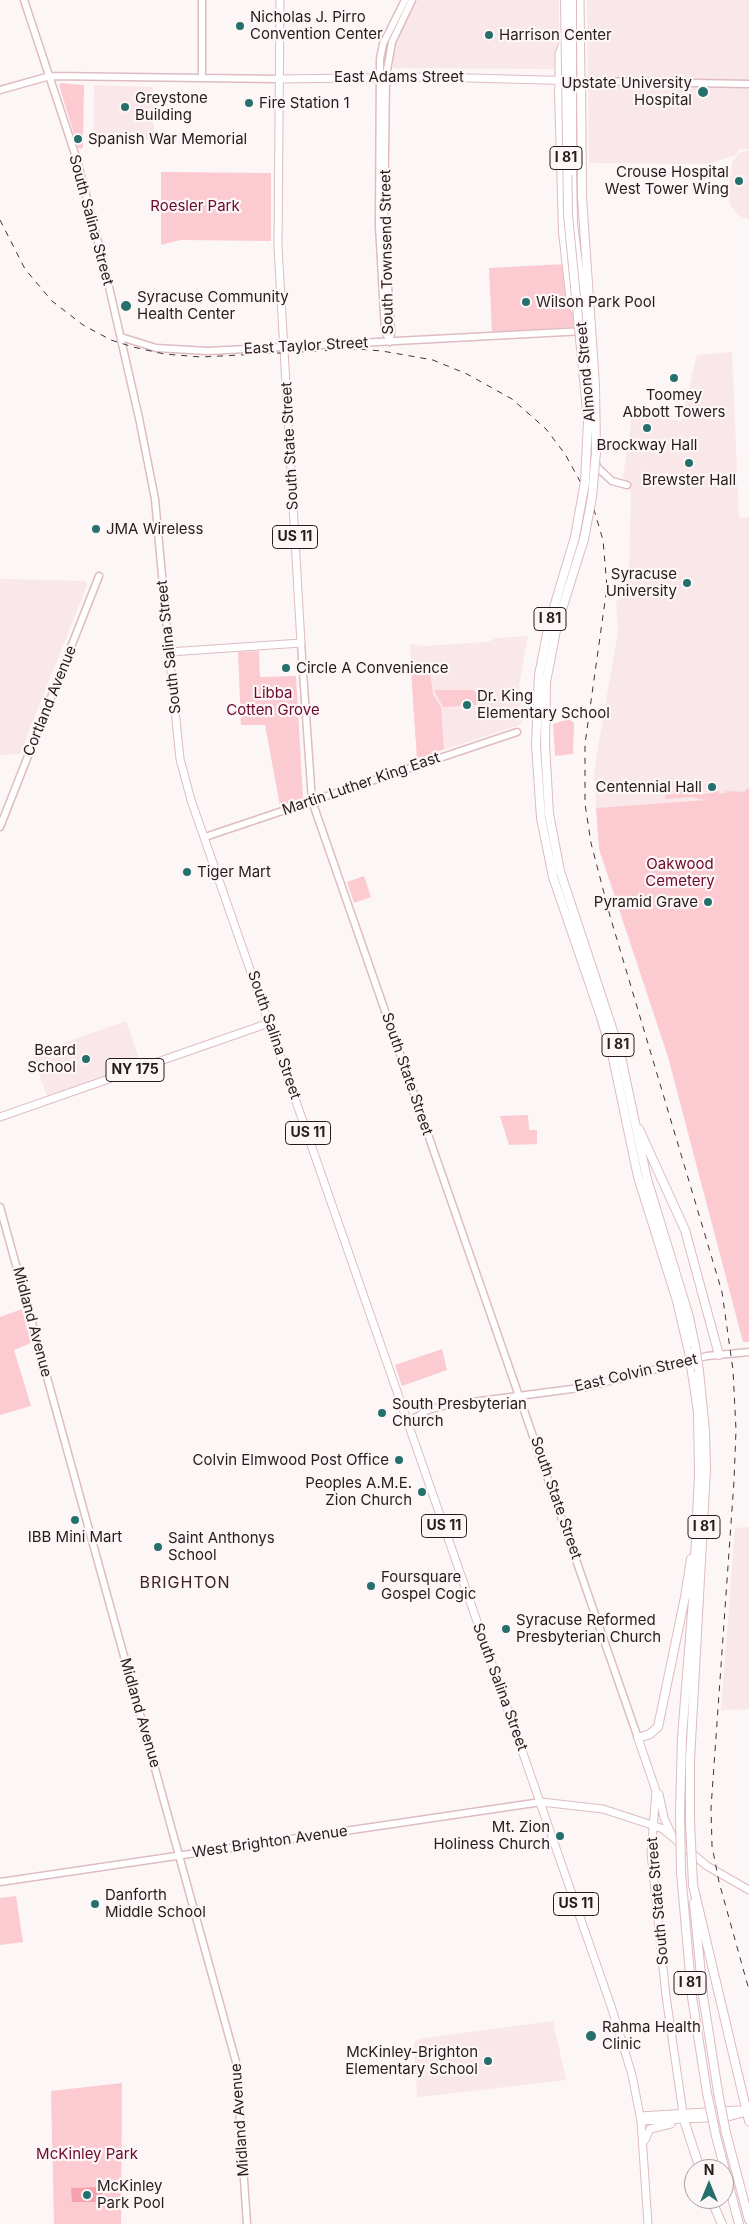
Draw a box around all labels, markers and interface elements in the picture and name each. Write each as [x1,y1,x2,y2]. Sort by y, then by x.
place label: Nicholas J. Pirro Convention Center [250,8,383,43]
marker: Nicholas J. Pirro Convention Center [234,20,246,32]
place label: Harrison Center [499,26,612,44]
marker: Harrison Center [483,29,495,41]
street label: East Adams Street [334,68,464,86]
place label: Upstate University Hospital [561,74,692,109]
marker: Upstate University Hospital [696,85,710,99]
place label: Greystone Building [135,89,208,124]
place label: Fire Station 1 [259,94,350,112]
marker: Fire Station 1 [243,97,255,109]
marker: Greystone Building [119,101,131,113]
place label: Spanish War Memorial [88,130,247,148]
marker: Spanish War Memorial [72,133,84,145]
road number: I 81 [550,146,582,170]
street label: South Salina Street [65,153,117,287]
place label: Crouse Hospital West Tower Wing [605,163,729,198]
street label: South Townsend Street [377,169,397,335]
marker: Crouse Hospital West Tower Wing [733,175,745,187]
park label: Roesler Park [150,197,240,215]
place label: Syracuse Community Health Center [137,288,289,323]
place label: Wilson Park Pool [536,293,655,311]
marker: Wilson Park Pool [520,296,532,308]
marker: Syracuse Community Health Center [119,299,133,313]
street label: Almond Street [573,321,599,423]
street label: East Taylor Street [243,334,369,358]
marker: Toomey Abbott Towers [668,372,680,384]
street label: South State Street [278,381,302,511]
place label: Toomey Abbott Towers [623,386,725,421]
marker: Brockway Hall [641,422,653,434]
place label: Brockway Hall [597,436,697,454]
marker: Brewster Hall [683,457,695,469]
place label: Brewster Hall [642,471,736,489]
place label: JMA Wireless [106,520,203,538]
marker: JMA Wireless [90,523,102,535]
road number: US 11 [272,526,318,548]
place label: Syracuse University [606,565,677,600]
marker: Syracuse University [681,577,693,589]
street label: South Salina Street [153,579,185,715]
road number: I 81 [534,608,566,630]
street label: Cortland Avenue [20,643,80,759]
place label: Circle A Convenience [296,659,449,677]
marker: Circle A Convenience [280,662,292,674]
park label: Libba Cotten Grove [226,684,320,719]
place label: Dr. King Elementary School [477,687,610,722]
marker: Dr. King Elementary School [461,699,473,711]
street label: Martin Luther King East [280,749,442,819]
place label: Centennial Hall [595,778,702,796]
marker: Centennial Hall [706,781,718,793]
park label: Oakwood Cemetery [645,855,715,890]
place label: Tiger Mart [197,863,271,881]
marker: Tiger Mart [181,866,193,878]
place label: Pyramid Grave [594,893,698,911]
marker: Pyramid Grave [702,896,714,908]
street label: South Salina Street [244,968,304,1102]
street label: South State Street [378,1010,436,1138]
road number: I 81 [602,1034,634,1056]
place label: Beard School [27,1041,76,1076]
marker: Beard School [80,1053,92,1065]
road number: NY 175 [106,1058,164,1082]
road number: US 11 [286,1122,330,1144]
street label: Midland Avenue [9,1265,55,1379]
street label: East Colvin Street [573,1350,699,1396]
place label: South Presbyterian Church [392,1395,527,1430]
marker: South Presbyterian Church [376,1407,388,1419]
street label: South State Street [527,1434,585,1562]
place label: Colvin Elmwood Post Office [193,1451,389,1469]
marker: Colvin Elmwood Post Office [393,1454,405,1466]
place label: Peoples A.M.E. Zion Church [305,1474,412,1509]
marker: Peoples A.M.E. Zion Church [416,1486,428,1498]
marker: IBB Mini Mart [69,1514,81,1526]
road number: US 11 [422,1514,466,1538]
road number: I 81 [688,1515,720,1538]
place label: IBB Mini Mart [28,1528,122,1546]
place label: Saint Anthonys School [168,1529,275,1564]
marker: Saint Anthonys School [152,1541,164,1553]
place label: Foursquare Gospel Cogic [381,1568,476,1603]
district label: BRIGHTON [138,1573,232,1593]
marker: Foursquare Gospel Cogic [365,1580,377,1592]
place label: Syracuse Reformed Presbyterian Church [516,1611,661,1646]
street label: South Salina Street [469,1621,531,1753]
marker: Syracuse Reformed Presbyterian Church [500,1623,512,1635]
street label: Midland Avenue [116,1656,164,1770]
place label: Mt. Zion Holiness Church [433,1818,550,1853]
street label: West Brighton Avenue [191,1822,349,1862]
marker: Mt. Zion Holiness Church [554,1830,566,1842]
street label: South State Street [643,1836,673,1966]
place label: Danforth Middle School [105,1886,206,1921]
road number: US 11 [554,1892,598,1916]
marker: Danforth Middle School [89,1898,101,1910]
road number: I 81 [674,1972,706,1995]
place label: Rahma Health Clinic [602,2018,701,2053]
marker: Rahma Health Clinic [584,2029,598,2043]
place label: McKinley-Brighton Elementary School [345,2043,478,2078]
marker: McKinley-Brighton Elementary School [482,2055,494,2067]
street label: Midland Avenue [227,2063,253,2177]
park label: McKinley Park [36,2145,138,2163]
north arrow [684,2159,734,2209]
text: N [704,2161,714,2178]
place label: McKinley Park Pool [97,2177,164,2212]
marker: McKinley Park Pool [81,2189,93,2201]

